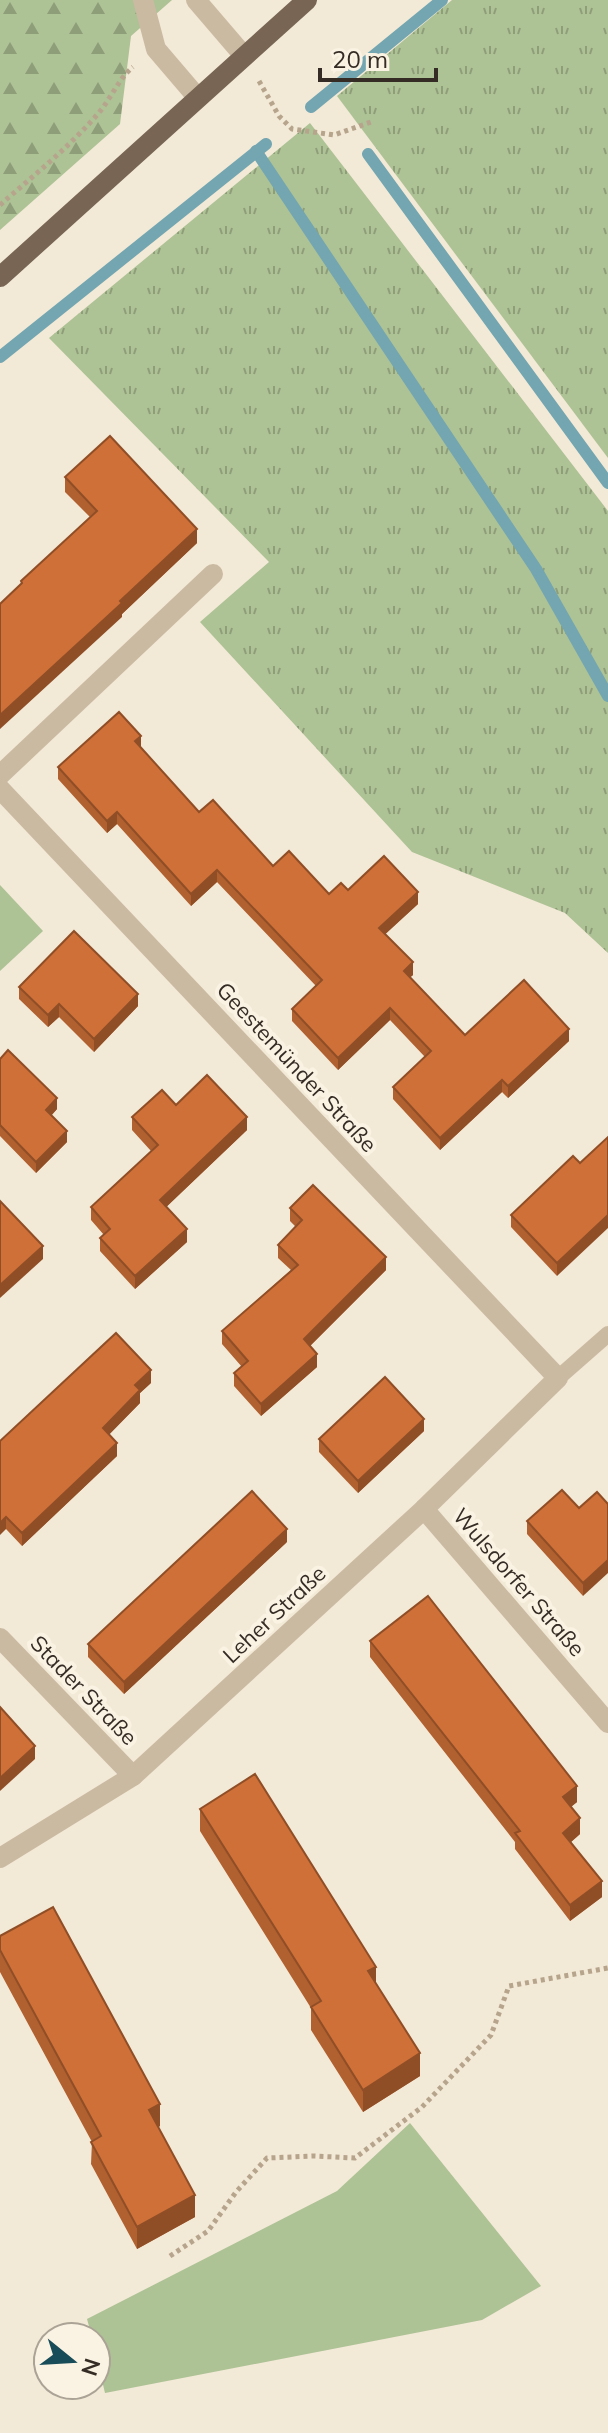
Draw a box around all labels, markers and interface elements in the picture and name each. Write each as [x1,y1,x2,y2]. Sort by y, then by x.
scale bar [320,32,436,82]
text: 20 m [332,44,388,74]
street label: Geestemünder Straße [211,976,383,1158]
street label: Wulsdorfer Straße [447,1502,591,1662]
street label: Leher Straße [217,1559,331,1669]
street label: Stader Straße [25,1629,143,1751]
north arrow [32,2321,112,2401]
text: N [75,2355,107,2379]

